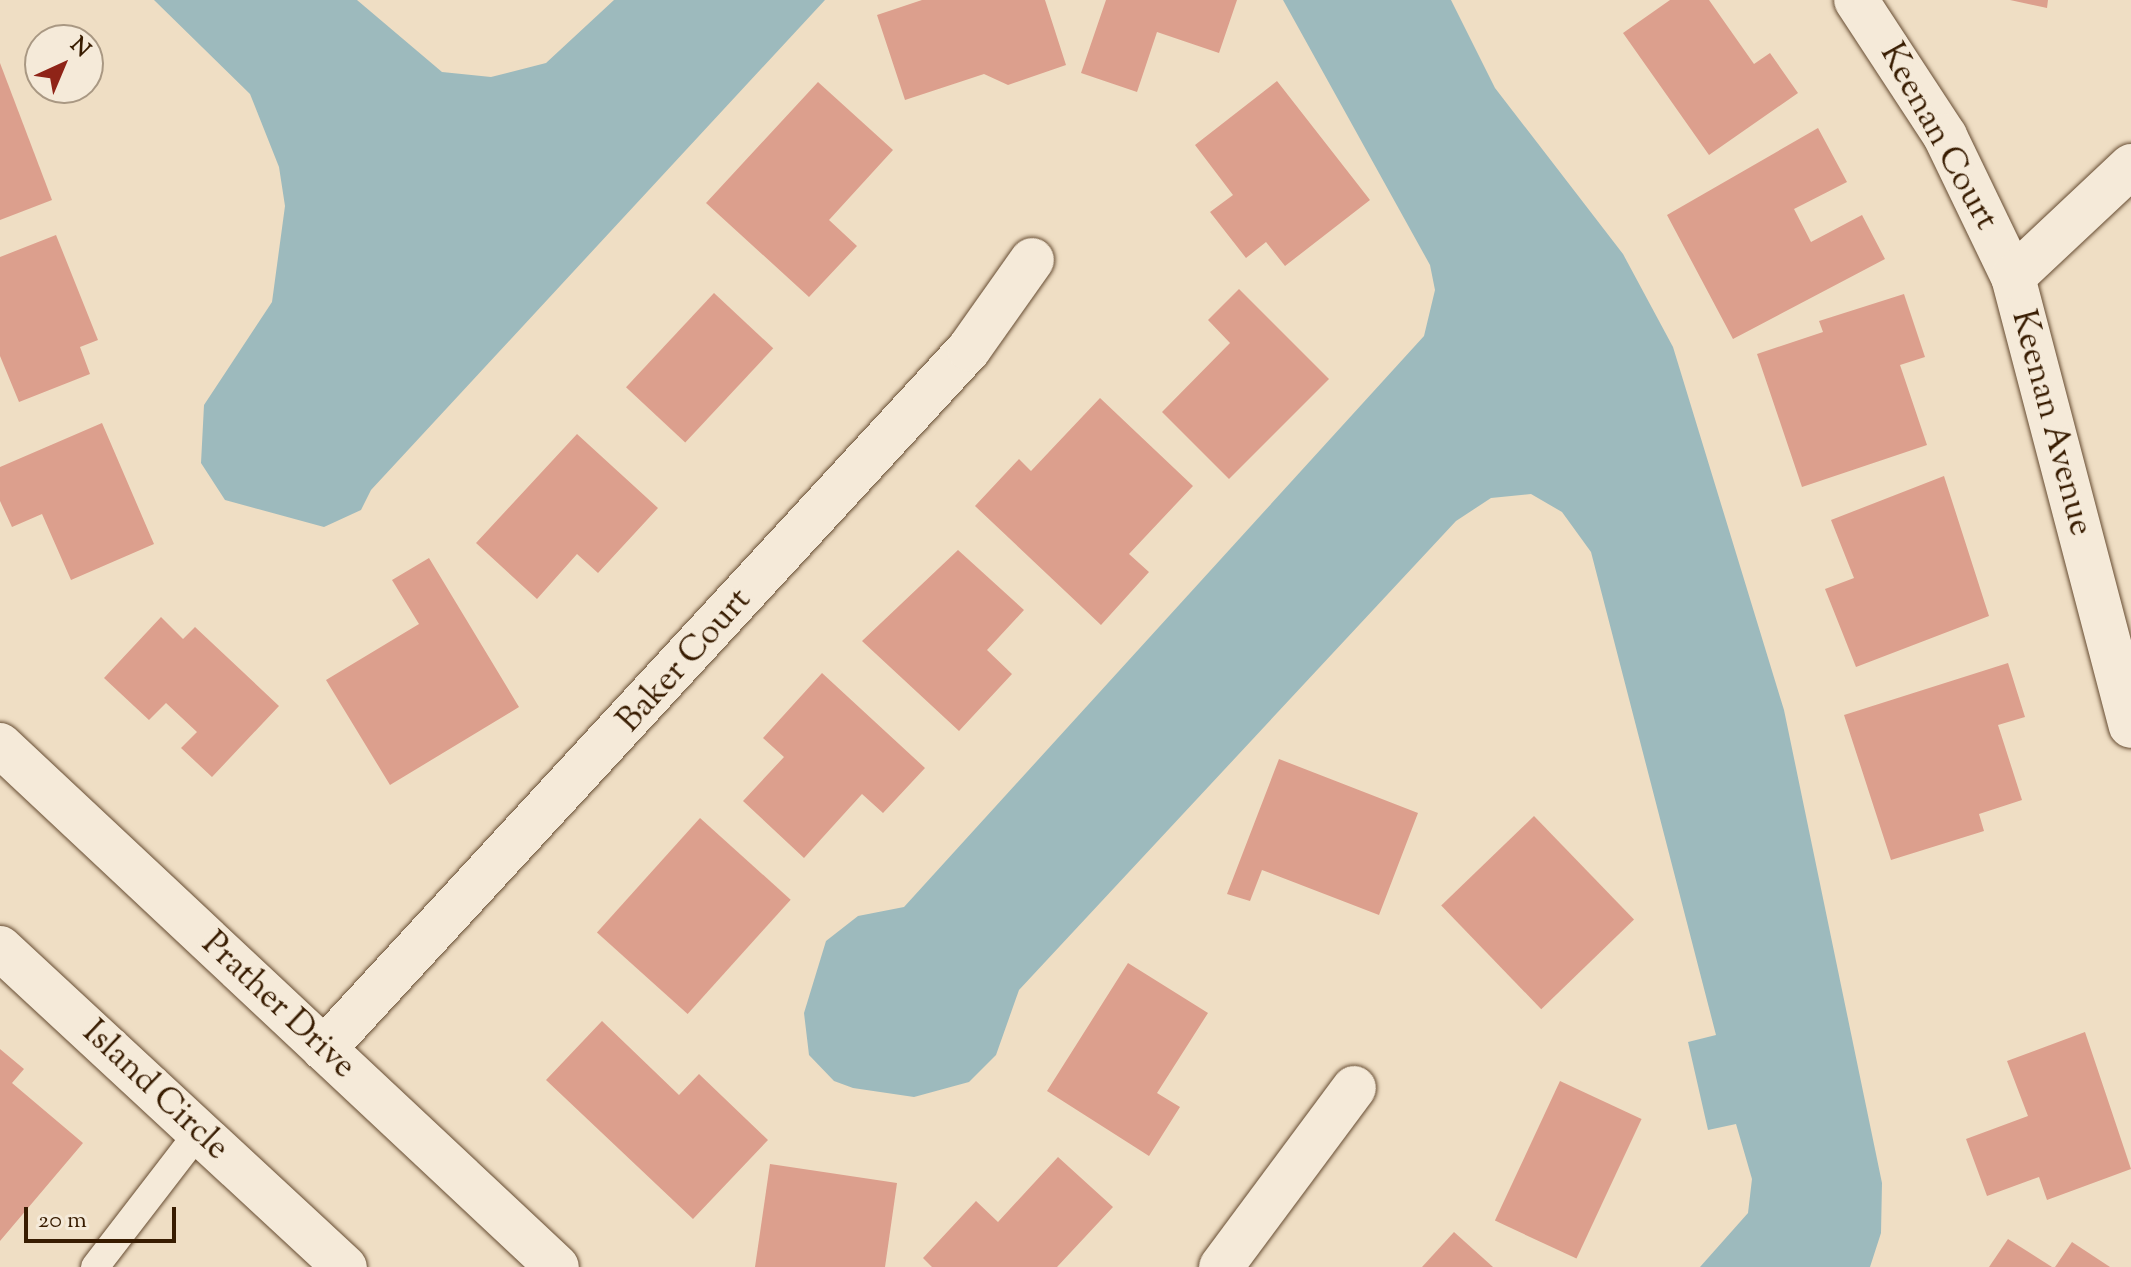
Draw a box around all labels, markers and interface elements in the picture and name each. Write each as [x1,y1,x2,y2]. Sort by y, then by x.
north arrow [24,24,104,104]
text: N [62,31,97,66]
street label: Keenan Court [1870,37,2006,237]
street label: Keenan Avenue [2001,306,2101,540]
street label: Baker Court [610,581,760,741]
street label: Prather Drive [193,924,363,1088]
street label: Island Circle [73,1013,237,1169]
scale bar [28,1191,180,1241]
text: 20 m [38,1204,87,1238]

